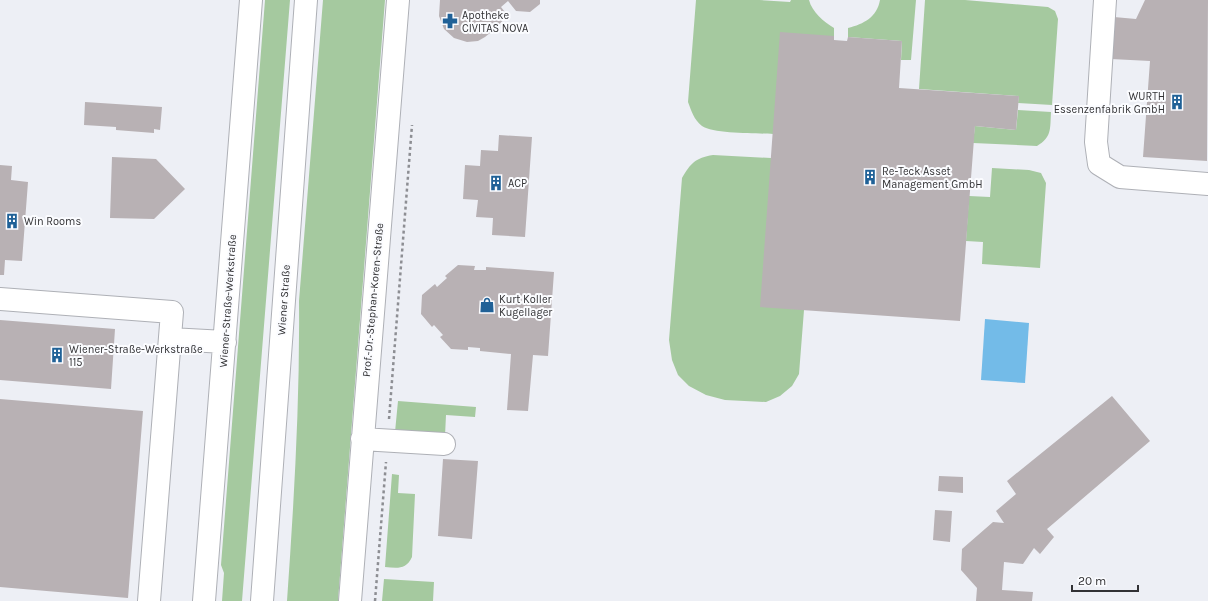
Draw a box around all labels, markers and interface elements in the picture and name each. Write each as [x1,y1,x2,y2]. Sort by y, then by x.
place label: Apotheke CIVITAS NOVA [462,9,529,35]
pharmacy icon: Apotheke CIVITAS NOVA [441,12,459,30]
place label: WURTH Essenzenfabrik GmbH [1054,90,1165,116]
building icon: WURTH Essenzenfabrik GmbH [1168,93,1186,111]
place label: Re-Teck Asset Management GmbH [882,165,983,191]
building icon: Re-Teck Asset Management GmbH [861,168,879,186]
building icon: ACP [487,174,505,192]
place label: ACP [508,177,527,190]
building icon: Win Rooms [3,212,21,230]
place label: Win Rooms [24,215,81,228]
street label: Prof.-Dr.-Stephan-Koren-Straße [360,222,386,378]
street label: Wiener-Straße-Werkstraße [217,234,239,368]
street label: Wiener Straße [275,264,293,336]
place label: Kurt Koller Kugellager [499,293,552,319]
shop icon: Kurt Koller Kugellager [478,296,496,314]
place label: Wiener-Straße-Werkstraße 115 [69,343,203,369]
building icon: Wiener-Straße-Werkstraße 115 [48,346,66,364]
scale bar [1072,567,1138,593]
text: 20 m [1078,574,1106,588]

